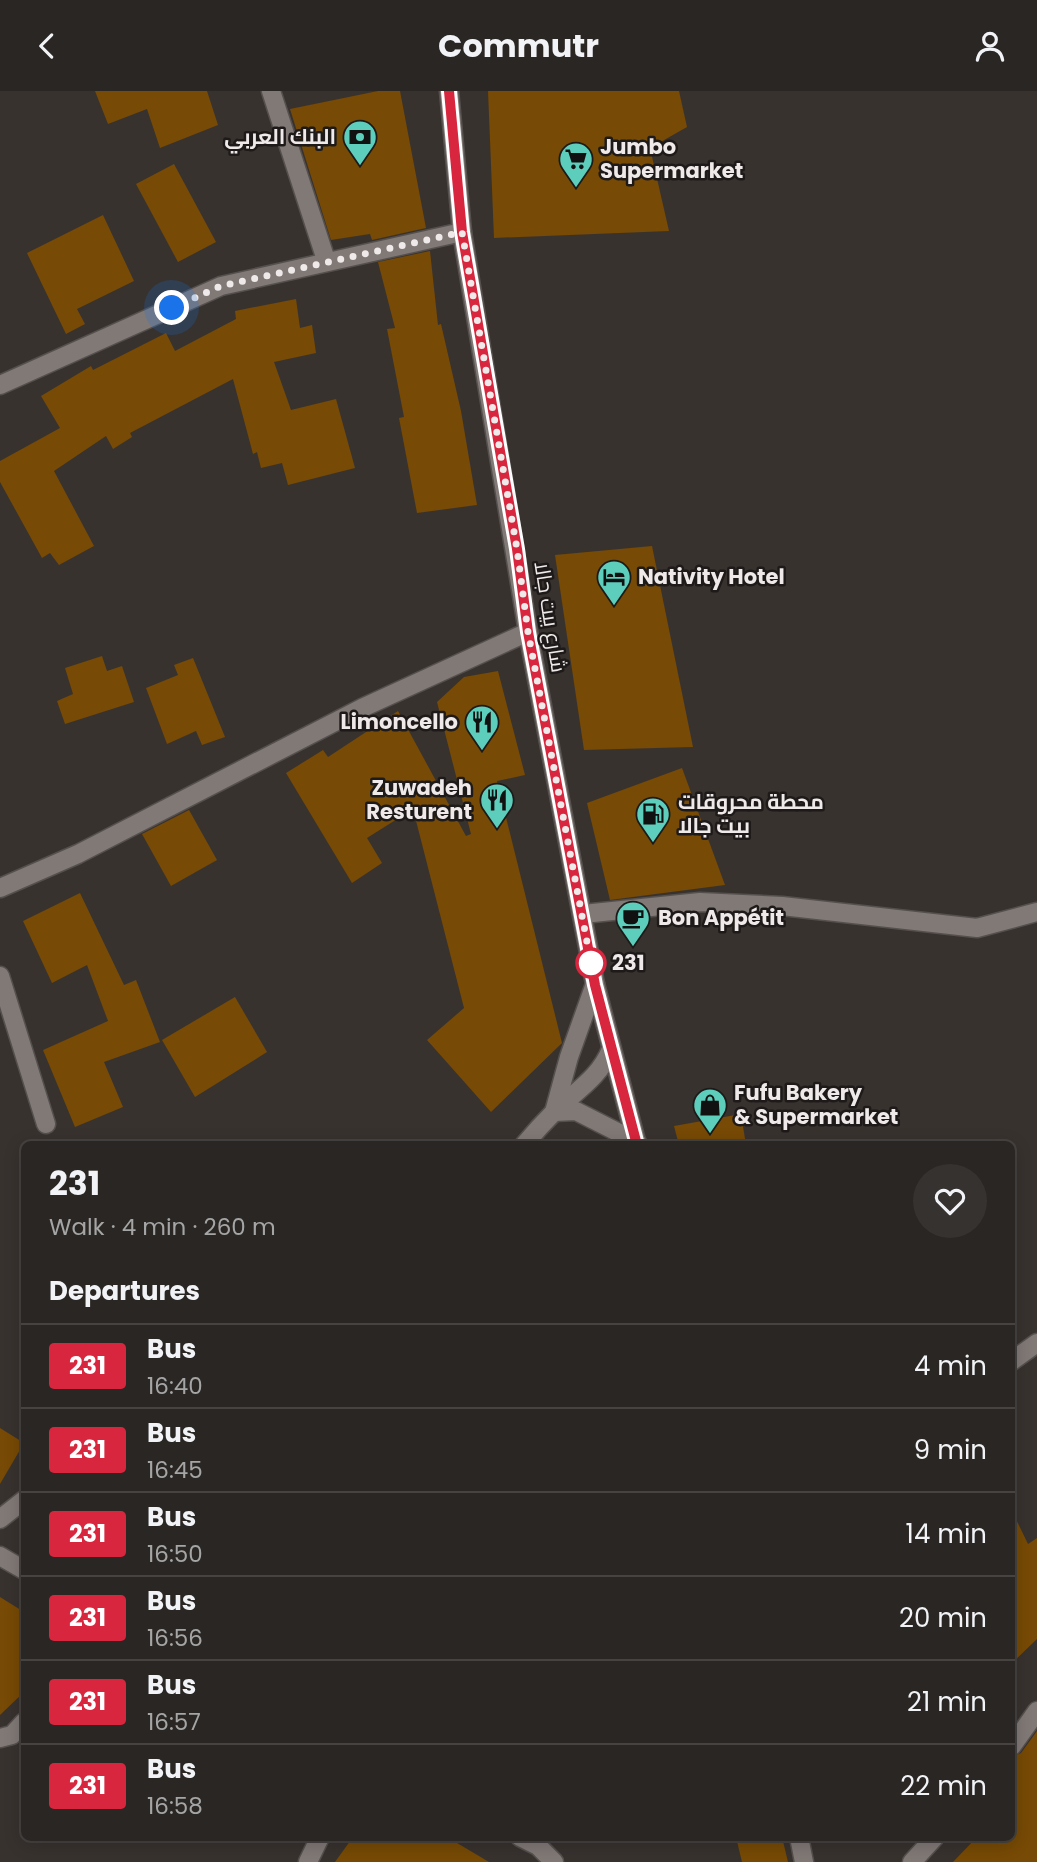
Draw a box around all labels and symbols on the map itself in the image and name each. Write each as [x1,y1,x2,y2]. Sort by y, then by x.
bank icon: البنك العربي [341,118,379,167]
place label: البنك العربي [224,122,336,154]
place label: Jumbo Supermarket [600,132,743,185]
supermarket icon: Jumbo Supermarket [557,140,595,189]
your location [154,290,189,325]
hotel icon: Nativity Hotel [595,558,633,607]
street label: شارع بيت جالا [527,559,574,675]
place label: Nativity Hotel [638,562,785,591]
restaurant icon: Limoncello [463,703,501,752]
place label: Limoncello [341,707,458,736]
place label: Zuwadeh Resturent [366,773,472,826]
restaurant icon: Zuwadeh Resturent [478,781,516,830]
place label: محطة محروقات بيت جالا [678,787,824,840]
fuel station icon: محطة محروقات بيت جالا [634,795,672,844]
cafe icon: Bon Appétit [614,899,652,948]
place label: Bon Appétit [658,903,784,932]
marker: 231 [576,948,606,978]
place label: 231 [612,948,645,977]
place label: Fufu Bakery & Supermarket [734,1078,898,1131]
shop icon: Fufu Bakery & Supermarket [691,1086,729,1135]

